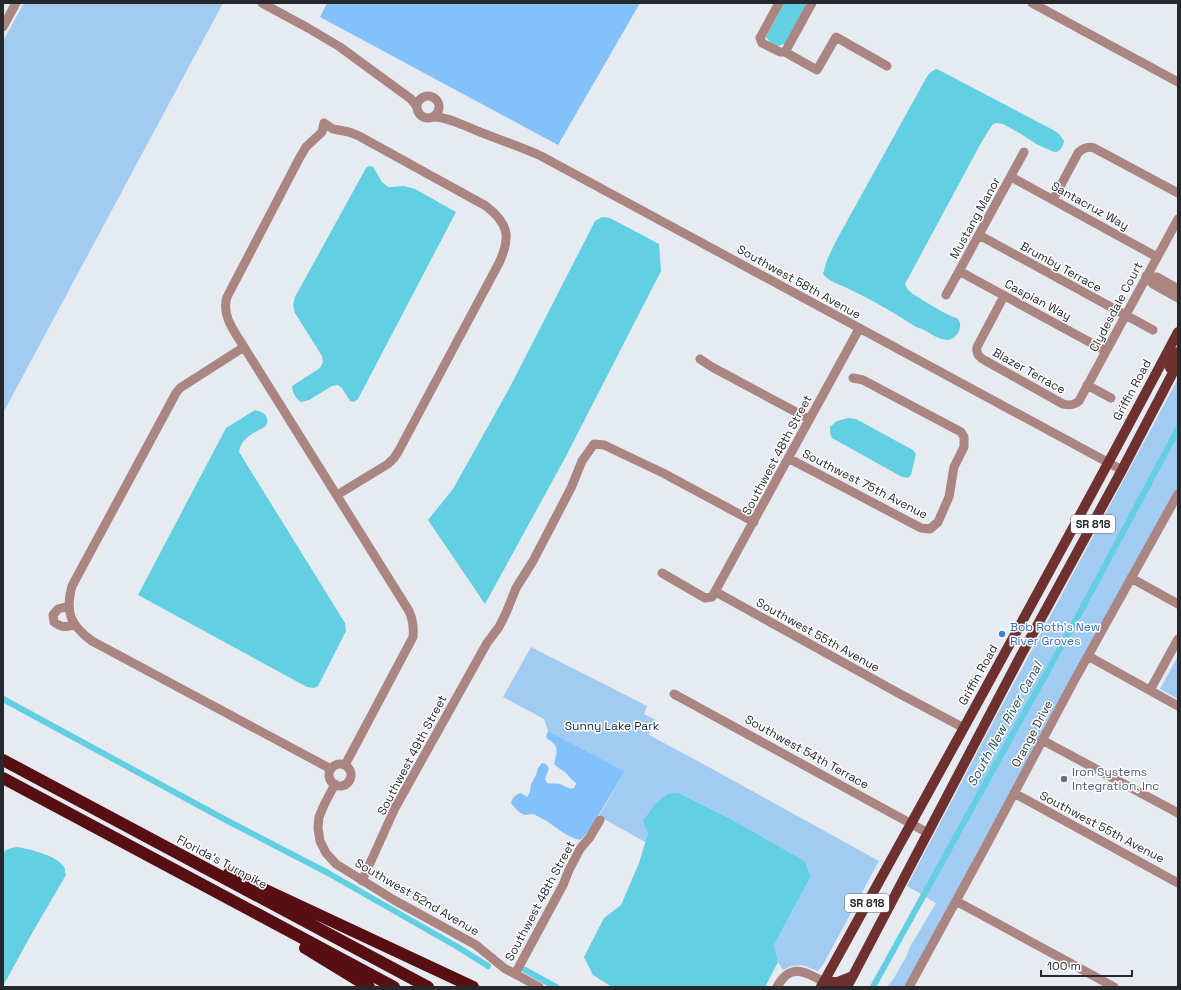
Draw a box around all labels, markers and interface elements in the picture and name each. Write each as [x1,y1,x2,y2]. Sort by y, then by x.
street label: Mustang Manor [946,174,1004,262]
street label: Santacruz Way [1048,178,1132,234]
street label: Brumby Terrace [1017,238,1105,296]
street label: Southwest 58th Avenue [734,241,864,323]
street label: Clydesdale Court [1086,259,1146,355]
street label: Caspian Way [1002,276,1074,324]
street label: Blazer Terrace [990,344,1068,398]
street label: Griffin Road [1109,357,1155,423]
street label: Southwest 48th Street [738,392,816,518]
street label: Southwest 75th Avenue [800,445,930,523]
road number: SR 818 [1071,515,1115,533]
street label: Southwest 55th Avenue [753,594,883,676]
place label: Bob Roth's New River Groves [1010,619,1100,649]
marker: Bob Roth's New River Groves [997,629,1007,639]
street label: Griffin Road [955,642,1001,708]
water label: South New River Canal [963,657,1047,789]
street label: Southwest 49th Street [374,692,450,818]
street label: Orange Drive [1008,698,1056,770]
street label: Southwest 54th Terrace [742,711,872,793]
park label: Sunny Lake Park [565,718,660,734]
place label: Iron Systems Integration, Inc [1072,764,1159,794]
marker: Iron Systems Integration, Inc [1059,774,1069,784]
street label: Southwest 55th Avenue [1037,787,1167,867]
street label: Florida's Turnpike [174,831,270,893]
street label: Southwest 48th Street [501,838,579,964]
street label: Southwest 52nd Avenue [352,855,482,939]
road number: SR 818 [845,894,889,912]
scale bar [1041,952,1132,978]
text: 100 m [1047,958,1081,974]

